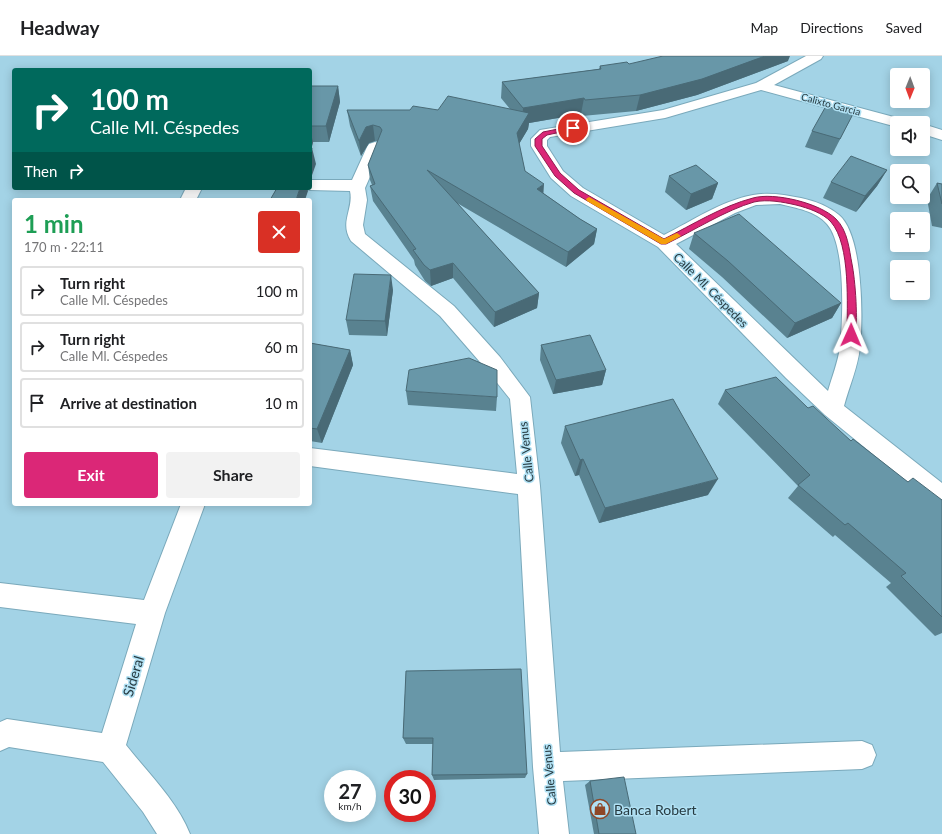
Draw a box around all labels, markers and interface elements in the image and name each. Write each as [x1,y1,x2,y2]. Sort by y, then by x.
text: Headway [20,16,99,39]
text: Map [751,19,778,36]
text: Directions [800,19,863,36]
text: Saved [885,19,922,36]
north arrow [890,68,930,108]
map controls [890,68,930,300]
text: 100 m [90,82,169,116]
icon: right [24,84,76,136]
street label: Calixto Garcia [800,90,862,118]
pin [556,111,590,145]
text: Calle Ml. Céspedes [90,116,239,138]
button: sound [890,116,930,156]
icon: arrive [562,117,584,139]
icon: right [65,160,87,182]
text: Then [24,162,57,180]
button: search [890,164,930,204]
text: 1 min [24,209,84,238]
button: close [258,211,300,253]
button: + [890,212,930,252]
text: 170 m · 22:11 [24,239,104,255]
street label: Calle Ml. Céspedes [670,249,752,331]
button: − [890,260,930,300]
text: Turn right [60,274,125,292]
icon: right [26,280,48,302]
text: 100 m [256,282,298,300]
text: Calle Ml. Céspedes [60,292,168,308]
position arrow [830,314,872,356]
text: Turn right [60,330,125,348]
icon: right [26,336,48,358]
text: 60 m [264,338,298,356]
text: Calle Ml. Céspedes [60,348,168,364]
icon: arrive [26,392,48,414]
text: Arrive at destination [60,394,197,412]
text: 10 m [264,394,298,412]
street label: Calle Venus [515,421,537,483]
button: Exit [24,452,158,498]
button: Share [166,452,300,498]
street label: Sideral [119,654,147,698]
street label: Calle Venus [539,744,559,806]
speed limit sign: 30 [384,770,436,822]
text: 27 [338,779,362,803]
shop icon: Banca Robert [589,798,611,820]
text: km/h [338,800,362,812]
place label: Banca Robert [614,801,697,818]

